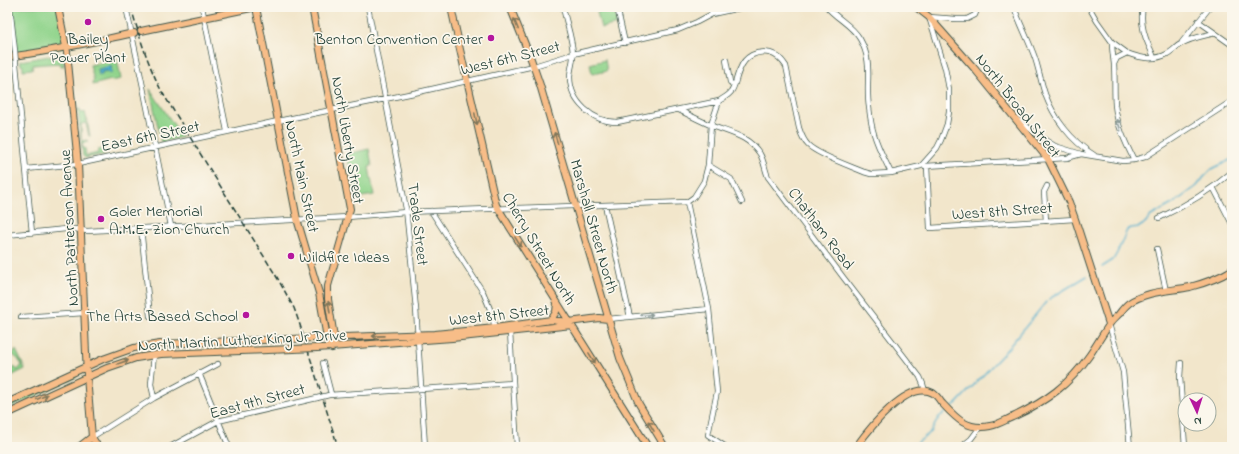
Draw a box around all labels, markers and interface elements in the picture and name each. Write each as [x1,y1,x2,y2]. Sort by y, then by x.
marker: Bailey Power Plant [83,17,93,27]
one-way arrow [512,18,520,30]
place label: Bailey Power Plant [50,28,127,70]
place label: Benton Convention Center [314,28,483,52]
marker: Benton Convention Center [486,33,496,43]
street label: West 6th Street [458,35,563,83]
street label: North Broad Street [969,49,1066,164]
street label: North Liberty Street [324,75,370,207]
one-way arrow [473,112,481,125]
street label: East 6th Street [99,115,203,159]
street label: North Main Street [277,118,325,236]
one-way arrow [1115,118,1122,131]
one-way arrow [552,131,559,144]
street label: North Patterson Avenue [54,148,86,307]
street label: Marshall Street North [562,157,624,296]
street label: Trade Street [400,181,434,268]
street label: Chatham Road [781,183,859,276]
street label: Cherry Street North [495,188,581,310]
street label: West 8th Street [951,196,1054,227]
place label: Goler Memorial A.M.E. Zion Church [109,200,229,242]
marker: Goler Memorial A.M.E. Zion Church [96,214,106,224]
one-way arrow [515,236,523,248]
place label: Wildfire Ideas [299,246,390,270]
marker: Wildfire Ideas [286,251,296,261]
street label: West 8th Street [448,299,551,333]
one-way arrow [325,301,333,314]
place label: The Arts Based School [86,305,238,329]
marker: The Arts Based School [241,310,251,320]
one-way arrow [640,311,653,319]
street label: North Martin Luther King Jr Drive [137,324,348,358]
one-way arrow [372,333,385,340]
one-way arrow [588,353,596,364]
one-way arrow [117,357,129,365]
street label: East 9th Street [207,378,309,426]
north arrow [1177,392,1217,432]
one-way arrow [36,393,48,400]
text: N [1193,413,1202,429]
one-way arrow [647,420,655,432]

